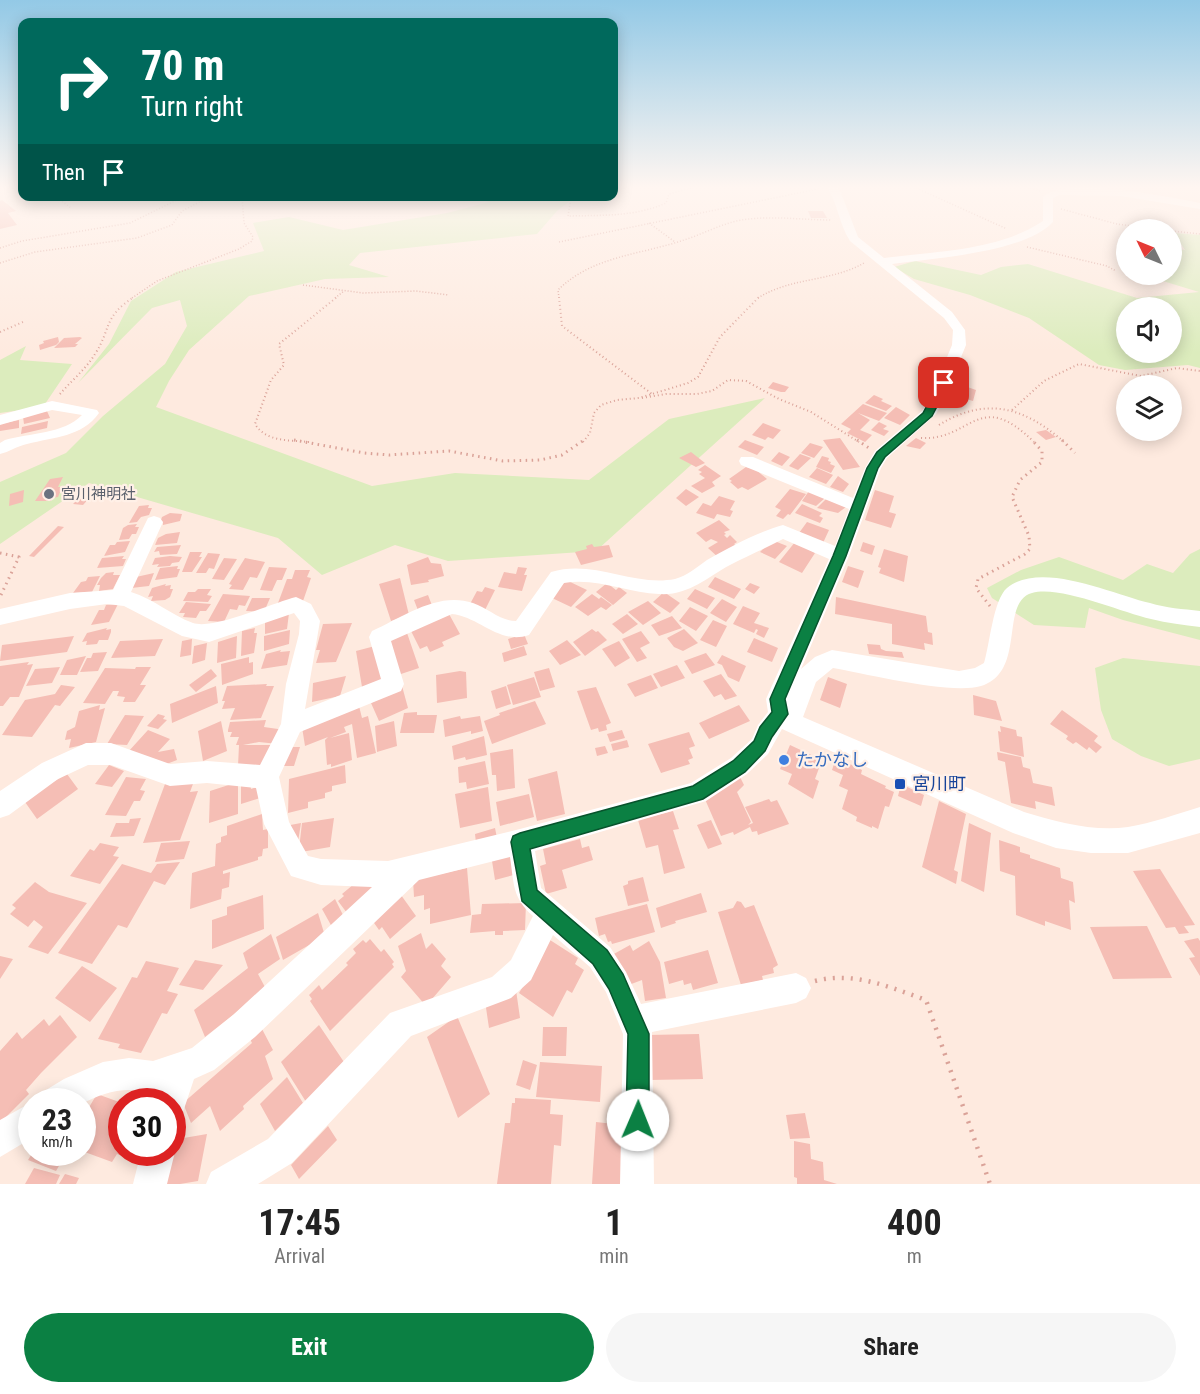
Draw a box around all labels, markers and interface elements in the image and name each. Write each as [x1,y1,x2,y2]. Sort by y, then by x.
text: 70 m [141,41,224,90]
icon: right [42,42,120,120]
text: Turn right [141,91,243,123]
icon: arrive [97,156,130,189]
text: Then [42,160,85,185]
north arrow [1116,219,1182,285]
map controls [1116,219,1182,441]
button: sound [1116,297,1182,363]
pin [918,357,969,408]
icon: arrive [927,366,960,399]
button: layers [1116,375,1182,441]
place label: 宮川神明社 [61,485,136,503]
marker: 宮川神明社 [42,487,56,501]
place label: たかなし [796,749,868,770]
marker: たかなし [777,753,791,767]
place label: 宮川町 [912,773,966,794]
marker: 宮川町 [893,777,907,791]
speed limit sign: 30 [108,1088,186,1166]
position arrow [606,1088,670,1152]
text: 23 [42,1102,72,1137]
text: km/h [42,1133,72,1151]
text: 17:45 [258,1202,341,1244]
text: 1 [605,1202,623,1244]
text: 400 [887,1202,942,1244]
text: Arrival [274,1244,325,1268]
text: min [599,1244,629,1268]
text: m [907,1244,922,1268]
button: Exit [24,1313,594,1382]
button: Share [606,1313,1176,1382]

